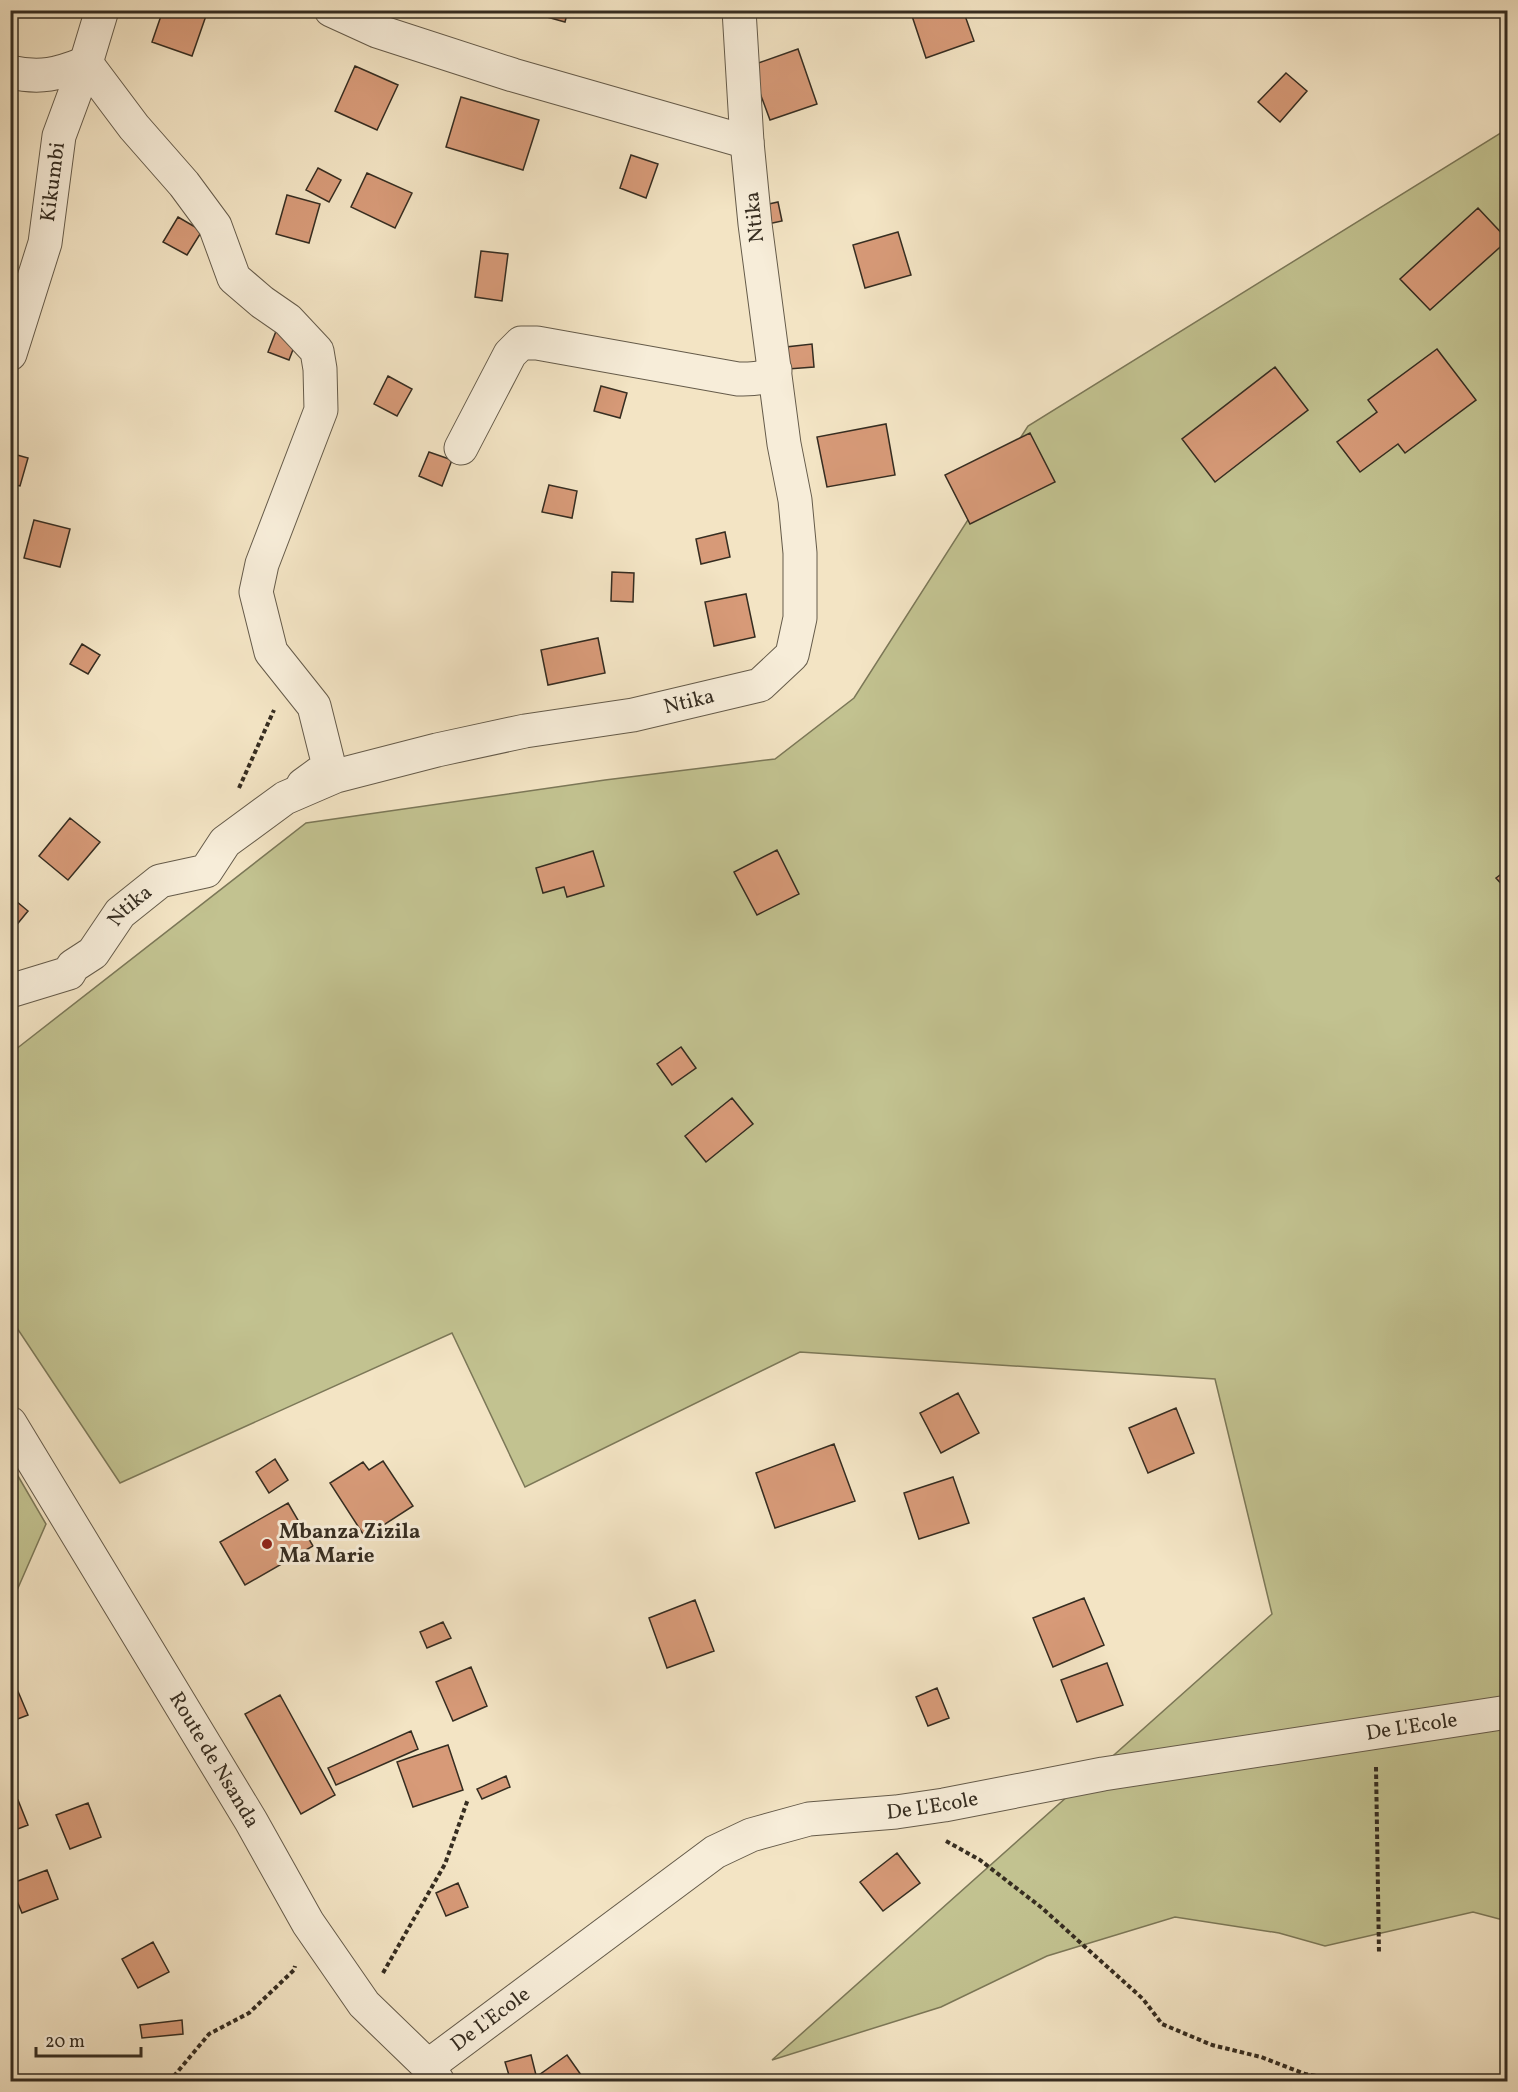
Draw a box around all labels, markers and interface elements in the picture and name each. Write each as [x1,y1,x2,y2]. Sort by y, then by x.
street label: Kikumbi [33,140,73,224]
street label: Ntika [738,190,772,244]
street label: Ntika [661,682,717,722]
street label: Ntika [100,878,159,932]
place label: Mbanza Zizila Ma Marie [279,1518,420,1571]
marker: Mbanza Zizila Ma Marie [260,1537,274,1551]
street label: Route de Nsanda [162,1687,267,1833]
street label: De L'Ecole [1364,1705,1460,1748]
street label: De L'Ecole [885,1784,981,1827]
street label: De L'Ecole [445,1980,536,2059]
scale bar [36,2020,141,2058]
text: 20 m [45,2030,85,2055]

